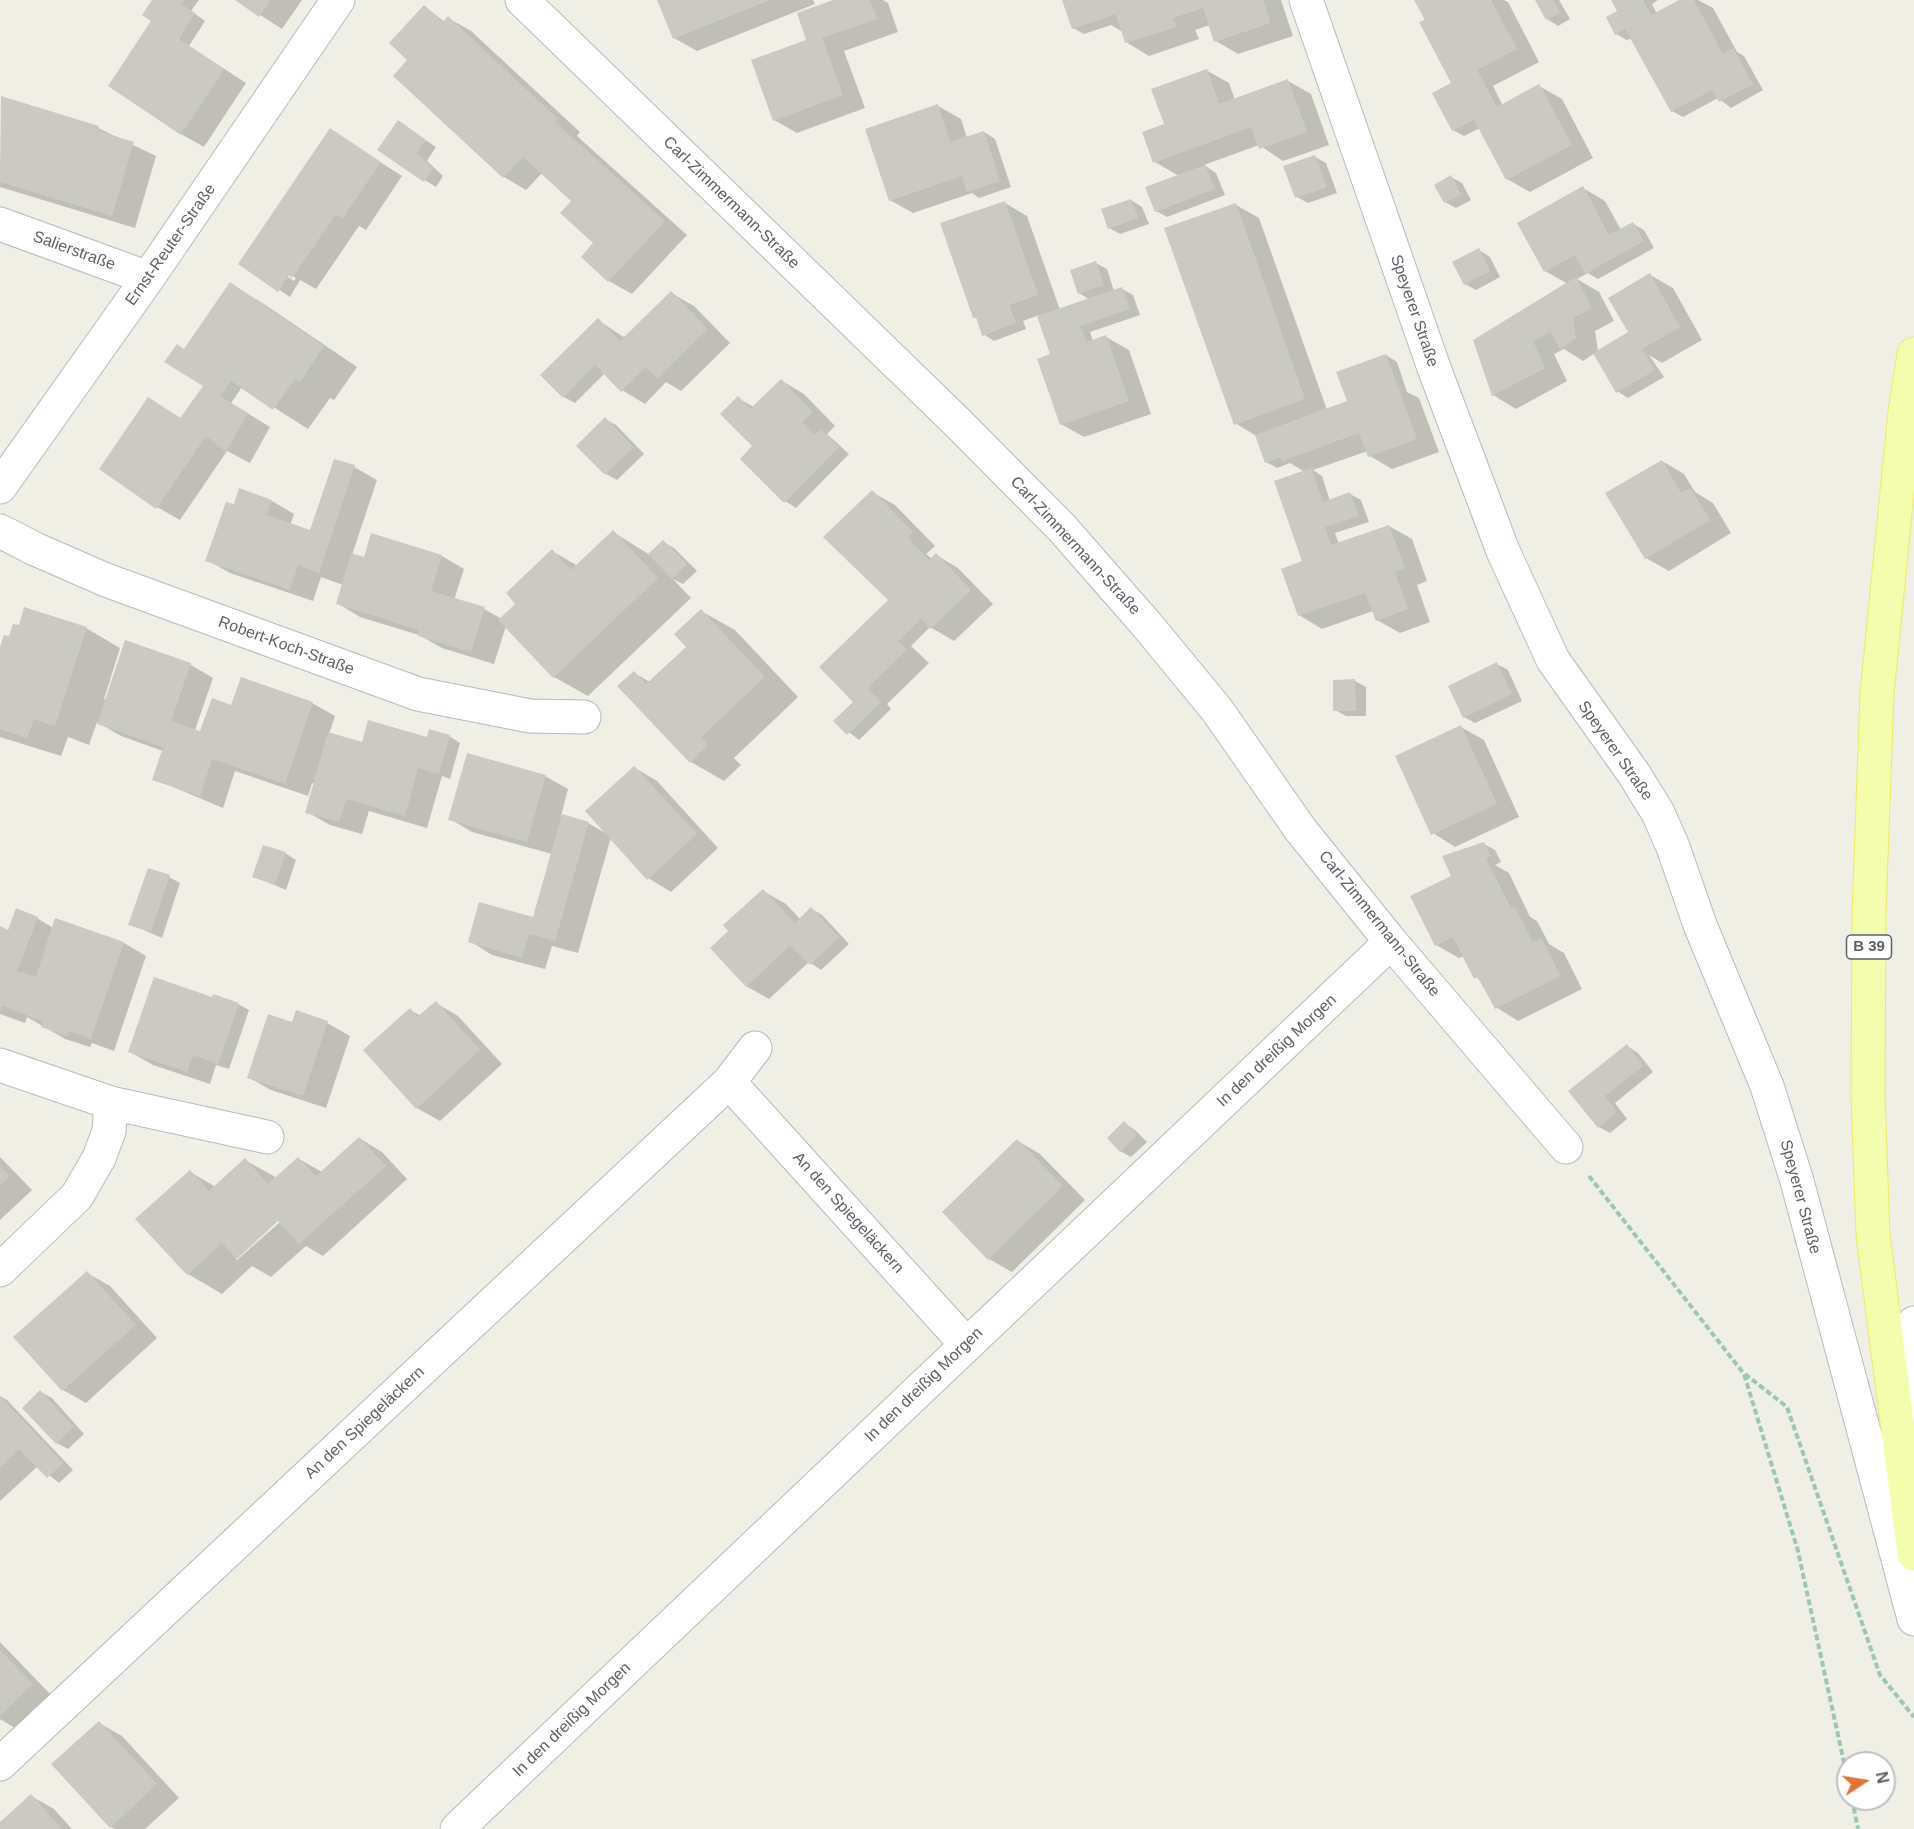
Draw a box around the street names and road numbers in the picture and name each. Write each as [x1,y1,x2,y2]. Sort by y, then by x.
street label: Carl-Zimmermann-Straße [659,133,803,273]
street label: Ernst-Reuter-Straße [122,180,220,310]
street label: Salierstraße [30,227,118,275]
street label: Speyerer Straße [1386,252,1442,370]
street label: Carl-Zimmermann-Straße [1006,473,1144,619]
street label: Robert-Koch-Straße [215,612,357,680]
street label: Speyerer Straße [1573,697,1657,805]
street label: Carl-Zimmermann-Straße [1314,847,1444,1001]
road number: B 39 [1846,935,1892,959]
street label: In den dreißig Morgen [1213,991,1341,1111]
street label: Speyerer Straße [1776,1138,1824,1256]
street label: An den Spiegeläckern [788,1148,908,1278]
street label: In den dreißig Morgen [861,1324,987,1446]
street label: An den Spiegeläckern [301,1363,429,1483]
street label: In den dreißig Morgen [509,1659,635,1781]

